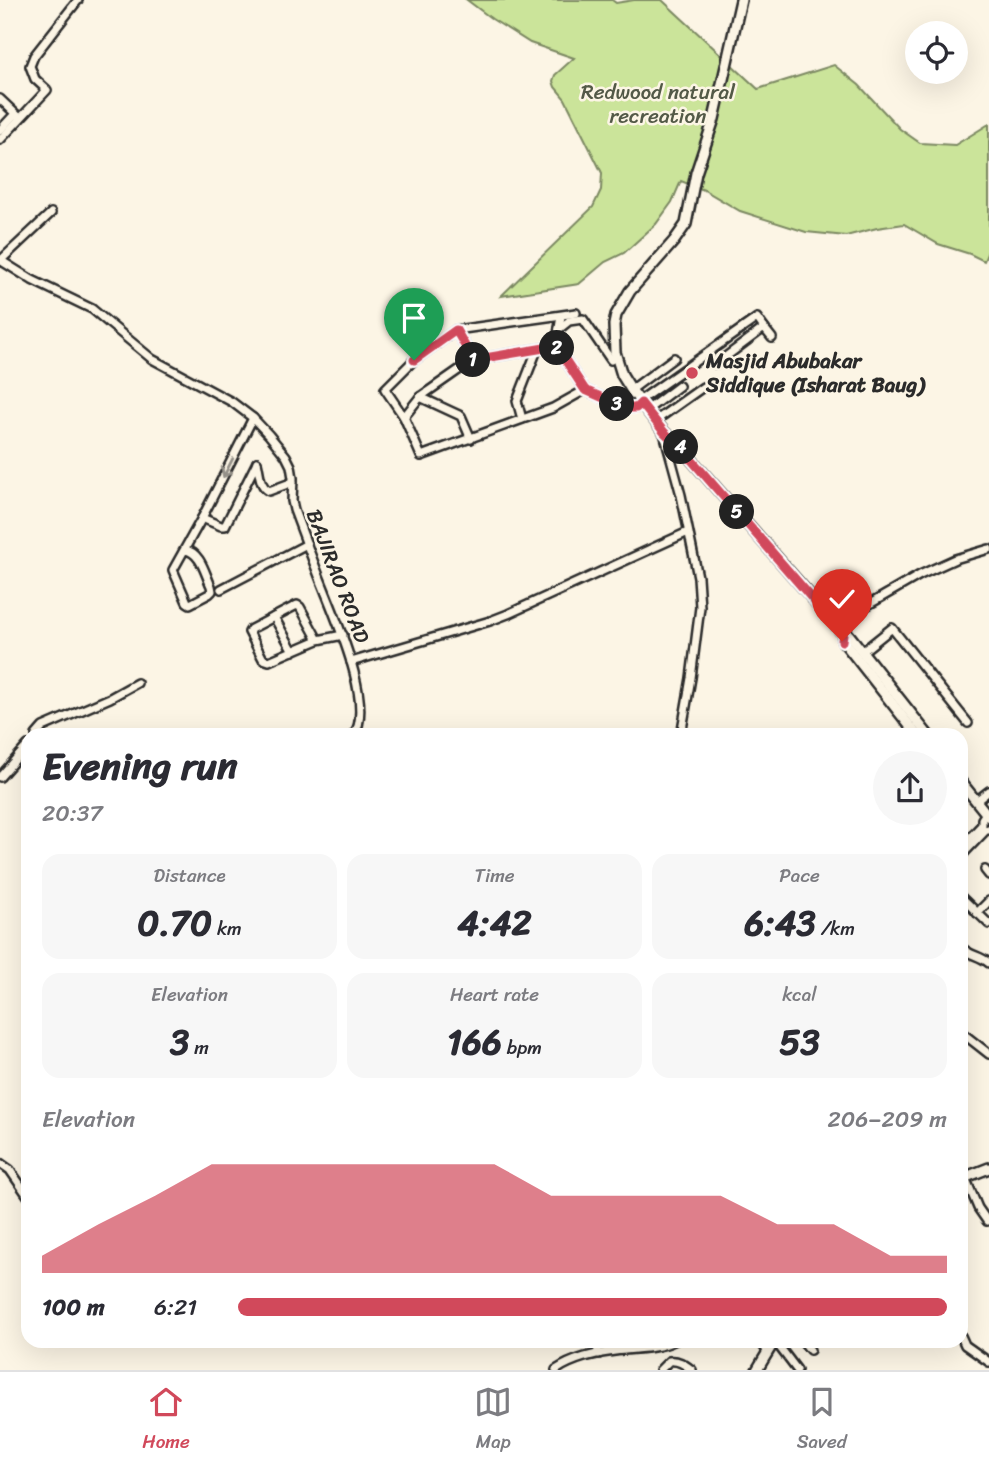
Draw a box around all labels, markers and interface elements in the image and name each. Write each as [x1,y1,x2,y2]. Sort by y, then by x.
map controls [905,21,968,84]
button: locate [905,21,968,84]
park label: Redwood natural recreation [581,73,736,135]
pin [384,288,444,360]
icon: arrive [395,299,433,337]
pin: 2 [540,330,574,366]
text: 2 [551,331,562,364]
pin: 1 [456,342,490,378]
place label: Masjid Abubakar Siddique (Isharat Baug) [705,342,926,404]
text: 1 [468,343,477,376]
marker: Masjid Abubakar Siddique (Isharat Baug) [684,365,700,381]
pin: 3 [600,386,634,422]
text: 3 [611,387,622,420]
pin: 4 [664,430,698,464]
text: 4 [675,430,686,463]
one-way arrow [220,457,234,478]
pin: 5 [720,494,754,530]
text: 5 [731,495,742,528]
street label: BAJIRAO ROAD [295,503,381,649]
pin [812,569,872,641]
icon: check [823,580,861,618]
text: Evening run [42,733,238,800]
button: share [873,751,947,825]
text: 20:37 [42,793,103,834]
text: Distance [153,859,226,892]
text: Time [474,859,515,892]
text: Pace [779,859,820,892]
text: 0.70 [137,892,212,954]
text: 4:42 [457,892,532,954]
text: 6:43 [744,892,816,954]
text: km [212,912,242,945]
text: /km [816,912,855,945]
text: Elevation [151,978,228,1011]
text: Heart rate [450,978,539,1011]
text: kcal [782,978,817,1011]
text: 3 [170,1011,189,1073]
text: 166 [447,1011,502,1073]
text: 53 [779,1011,820,1073]
text: m [189,1031,209,1064]
text: bpm [502,1031,542,1064]
text: Elevation [42,1099,135,1140]
text: 206–209 m [828,1099,947,1140]
text: 100 m [42,1287,105,1328]
text: 6:21 [154,1287,197,1328]
tab: Home [142,1383,190,1458]
tab: Map [474,1383,512,1458]
tab: Saved [797,1383,847,1458]

